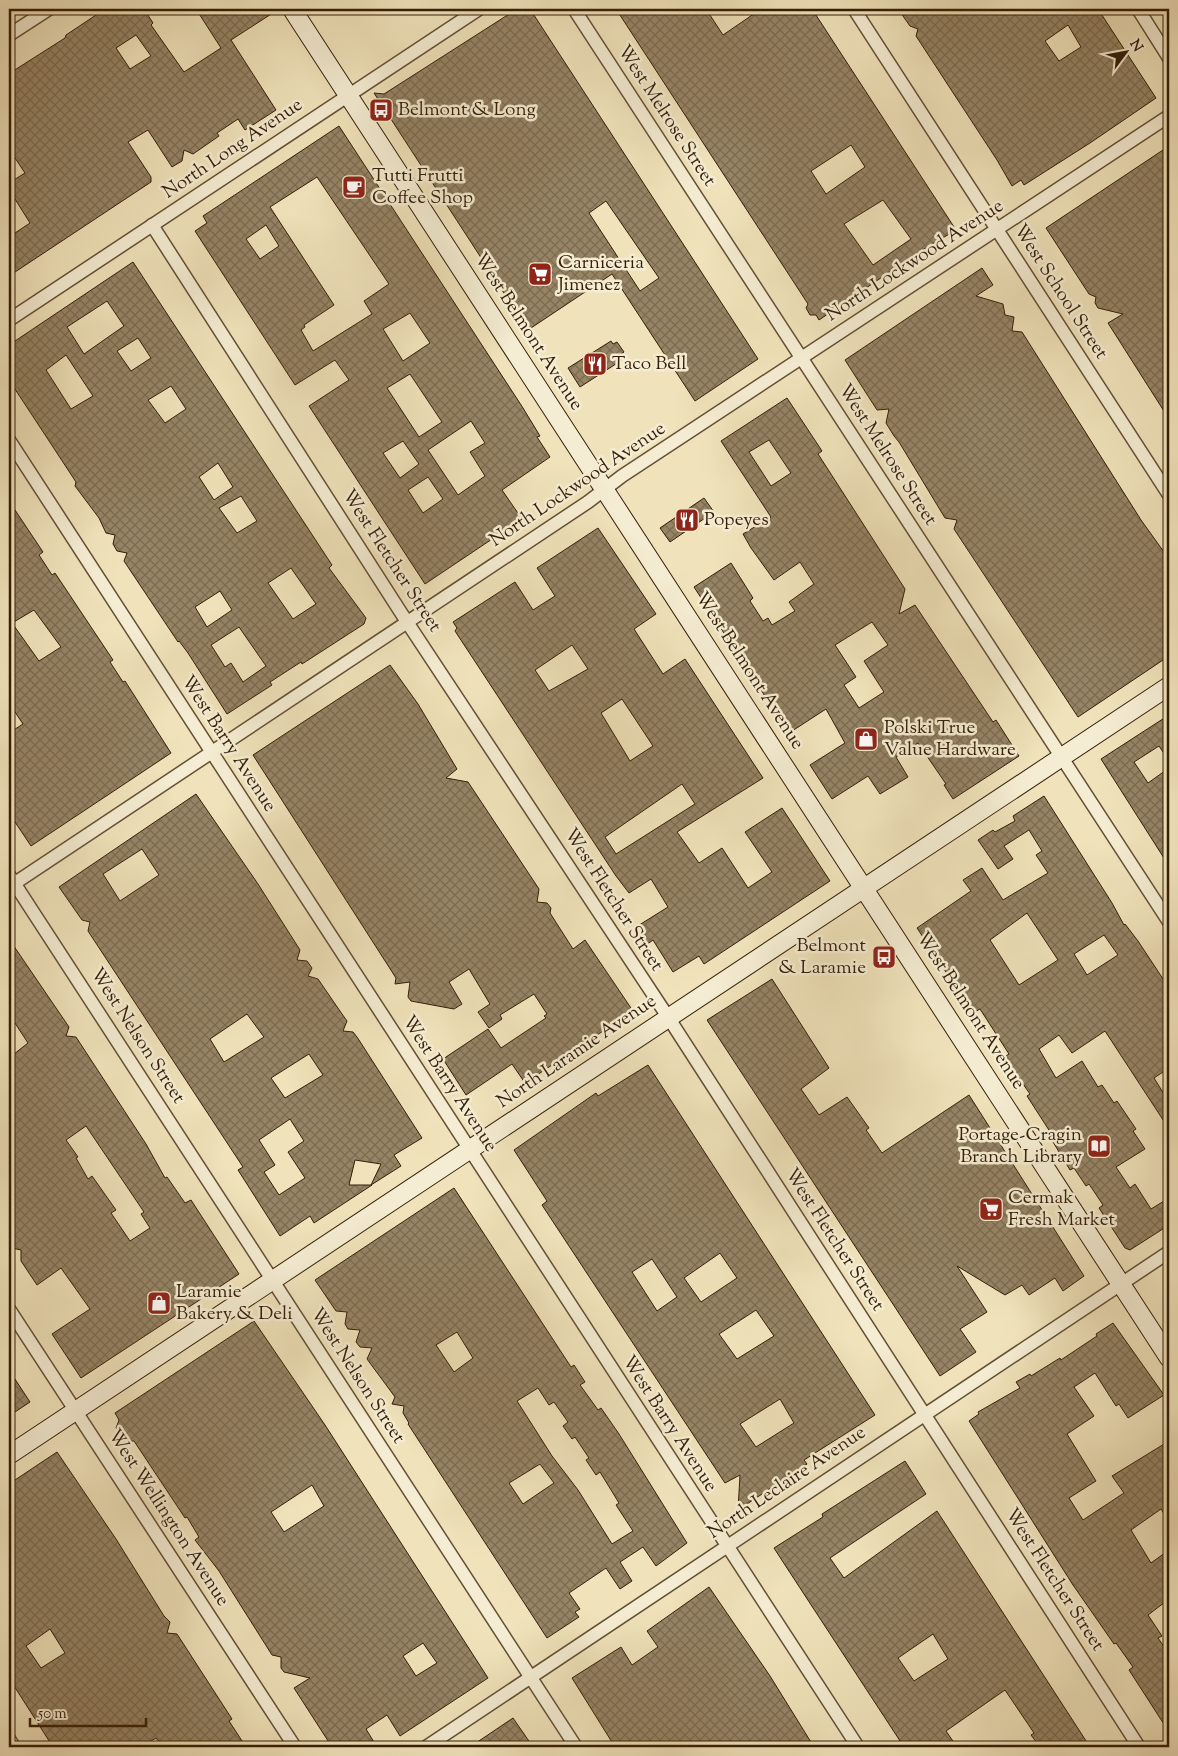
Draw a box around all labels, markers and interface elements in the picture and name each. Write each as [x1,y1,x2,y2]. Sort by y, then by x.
north arrow [1100,28,1150,78]
text: N [1124,36,1147,56]
street label: West Melrose Street [610,40,722,193]
street label: North Long Avenue [158,92,309,206]
bus stop icon: Belmont & Long [368,97,394,123]
place label: Belmont & Long [398,97,536,124]
place label: Tutti Frutti Coffee Shop [372,163,473,212]
cafe icon: Tutti Frutti Coffee Shop [341,174,367,200]
street label: North Lockwood Avenue [821,193,1009,329]
street label: West School Street [1006,219,1114,365]
street label: West Belmont Avenue [467,248,589,416]
place label: Carniceria Jimenez [557,250,644,299]
supermarket icon: Carniceria Jimenez [527,261,553,287]
restaurant icon: Taco Bell [582,351,608,377]
place label: Taco Bell [612,351,687,378]
street label: West Melrose Street [831,379,943,532]
street label: North Lockwood Avenue [485,416,672,554]
street label: West Fletcher Street [335,484,448,638]
restaurant icon: Popeyes [674,507,700,533]
place label: Popeyes [704,507,769,534]
street label: West Belmont Avenue [688,587,810,755]
street label: West Barry Avenue [174,670,282,818]
place label: Polski True Value Hardware [884,715,1016,764]
shop icon: Polski True Value Hardware [853,726,879,752]
street label: West Fletcher Street [557,823,670,977]
street label: West Belmont Avenue [909,927,1031,1095]
place label: Belmont & Laramie [778,933,867,982]
bus stop icon: Belmont & Laramie [871,944,897,970]
street label: West Nelson Street [83,963,191,1110]
street label: North Laramie Avenue [492,988,662,1116]
street label: West Barry Avenue [395,1010,503,1158]
place label: Portage-Cragin Branch Library [959,1122,1083,1171]
library icon: Portage-Cragin Branch Library [1086,1133,1112,1159]
street label: West Fletcher Street [778,1163,891,1317]
place label: Cermak Fresh Market [1008,1185,1116,1234]
supermarket icon: Cermak Fresh Market [978,1196,1004,1222]
place label: Laramie Bakery & Deli [176,1279,293,1328]
shop icon: Laramie Bakery & Deli [146,1290,172,1316]
street label: West Nelson Street [303,1303,411,1450]
street label: West Barry Avenue [615,1350,723,1498]
street label: North Leclaire Avenue [702,1420,872,1546]
street label: West Wellington Avenue [101,1424,236,1612]
street label: West Fletcher Street [998,1503,1111,1657]
scale bar [30,1696,146,1728]
text: 50 m [37,1704,67,1725]

